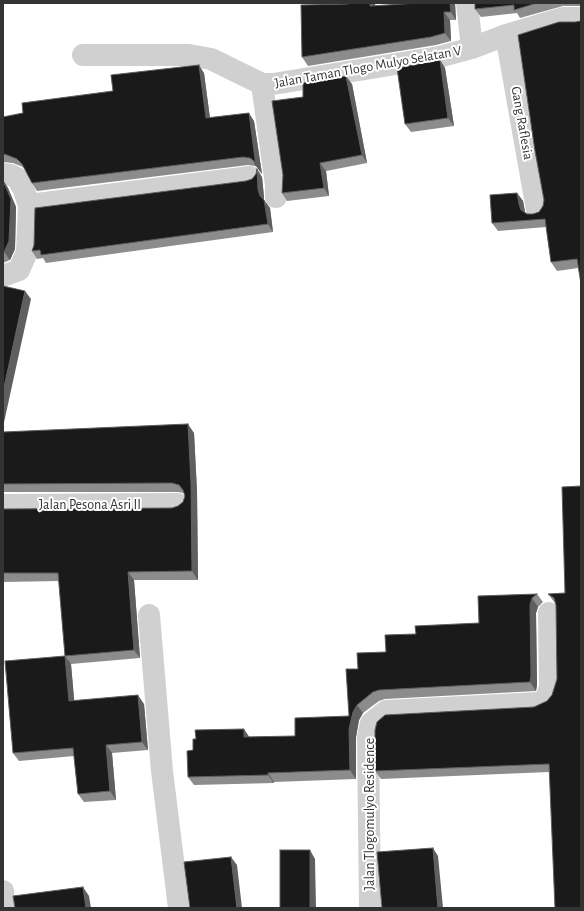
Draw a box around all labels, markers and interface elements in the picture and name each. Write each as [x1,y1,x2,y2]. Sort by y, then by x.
street label: Jalan Taman Tlogo Mulyo Selatan V [273,42,463,92]
street label: Gang Raflesia [507,85,537,161]
street label: Jalan Pesona Asri II [39,497,141,513]
street label: Jalan Tlogomulyo Residence [362,738,378,890]

